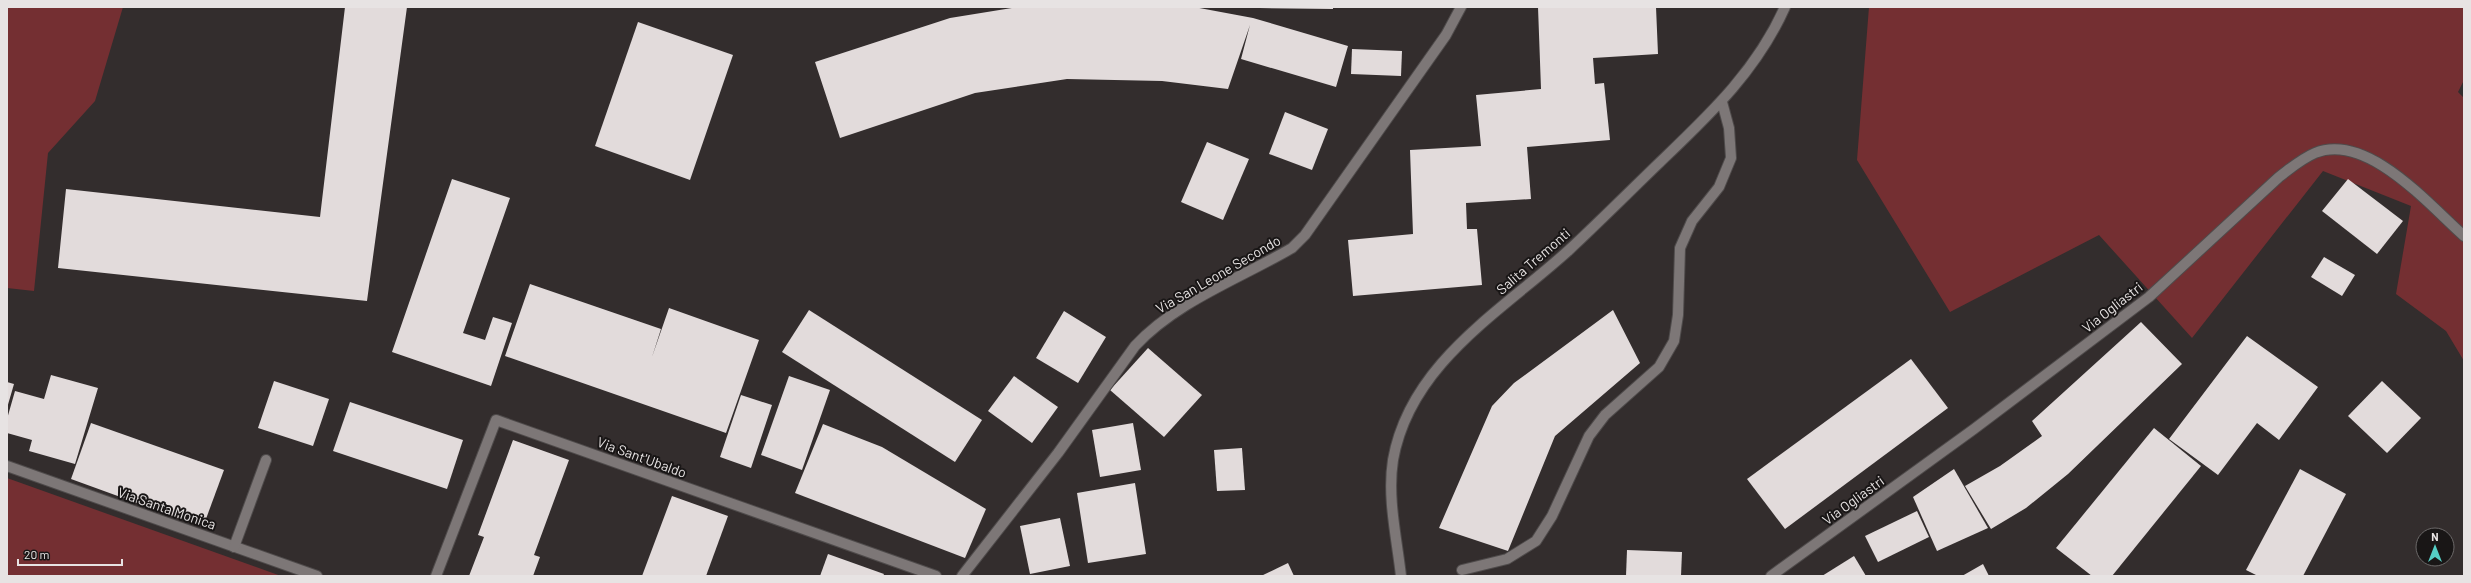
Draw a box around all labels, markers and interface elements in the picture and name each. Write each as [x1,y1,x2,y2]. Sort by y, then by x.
street label: Salita Tremonti [1493,224,1573,298]
street label: Via San Leone Secondo [1153,231,1283,317]
street label: Via Ogliastri [2078,278,2146,336]
street label: Via Sant'Ubaldo [595,433,689,481]
street label: Via Ogliastri [1819,472,1887,528]
street label: Via Santa Monica [116,483,218,533]
north arrow [2415,527,2455,567]
text: N [2431,530,2439,543]
scale bar [18,541,122,567]
text: 20 m [24,547,50,561]

